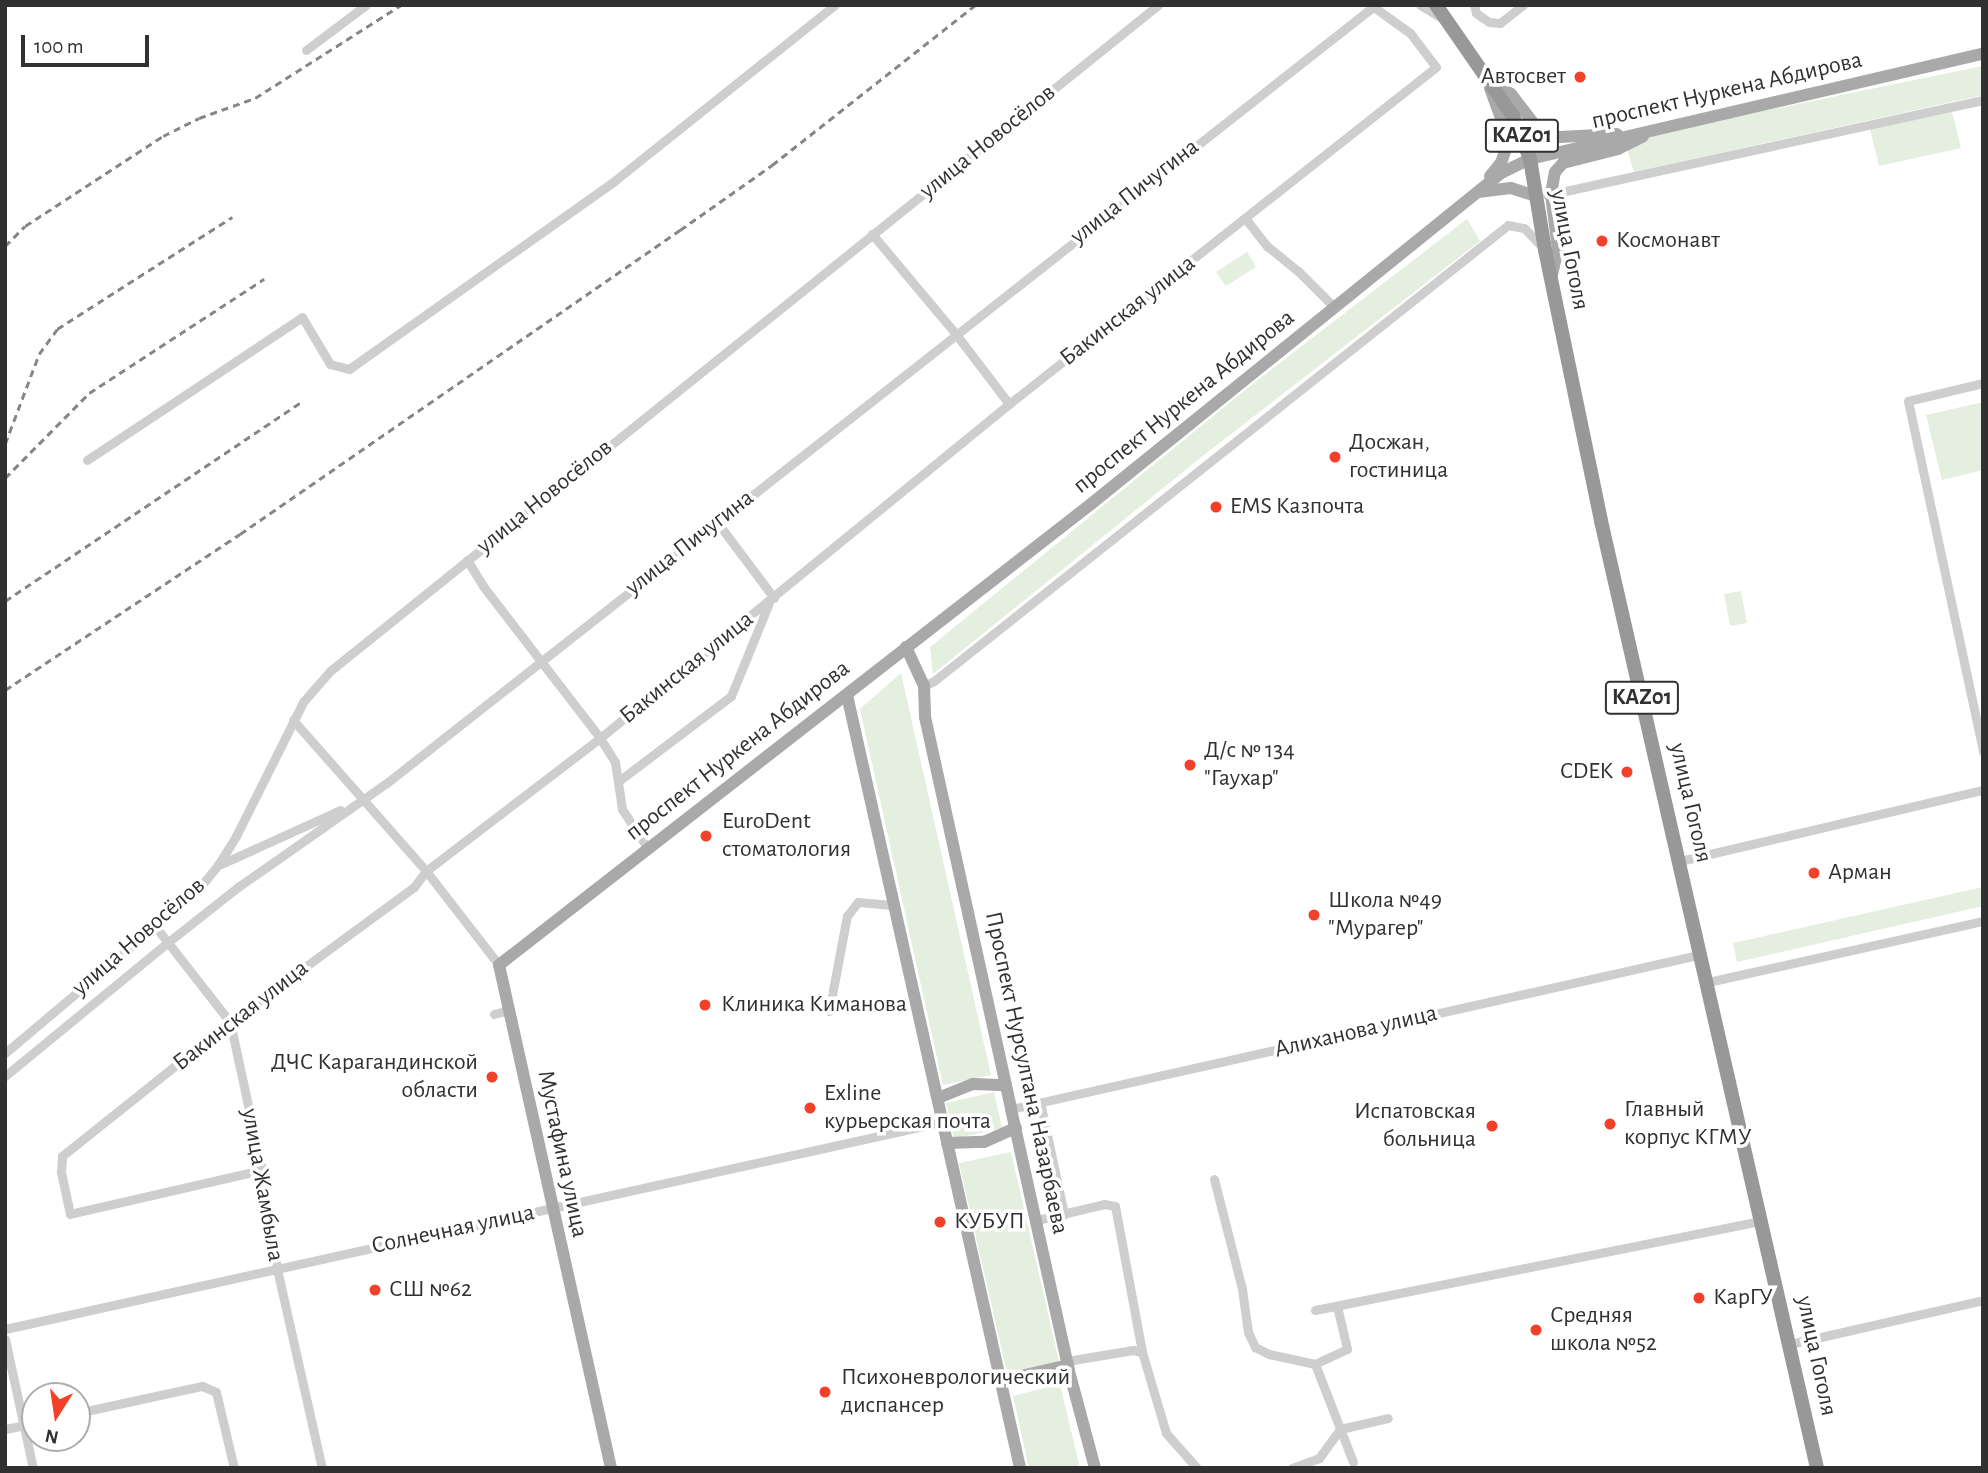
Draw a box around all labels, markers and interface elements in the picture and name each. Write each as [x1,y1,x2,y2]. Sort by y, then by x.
scale bar [24,21,152,65]
text: 100 m [34,36,84,57]
street label: проспект Нуркена Абдирова [1589,46,1865,136]
place label: Автосвет [1481,63,1566,91]
marker: Автосвет [1572,69,1588,85]
street label: улица Новосёлов [914,79,1062,205]
road number: KАZ01 [1484,116,1560,155]
street label: улица Пичугина [1065,133,1205,251]
street label: улица Гоголя [1543,187,1595,313]
place label: Космонавт [1616,227,1720,255]
marker: Космонавт [1594,233,1610,249]
street label: Бакинская улица [1055,249,1201,373]
street label: проспект Нуркена Абдирова [1067,304,1301,500]
place label: Досжан, гостиница [1349,429,1448,485]
street label: улица Новосёлов [471,434,619,560]
marker: Досжан, гостиница [1327,449,1343,465]
street label: улица Пичугина [620,484,760,602]
place label: EMS Казпочта [1230,493,1364,521]
marker: EMS Казпочта [1208,499,1224,515]
street label: Бакинская улица [614,605,760,731]
street label: проспект Нуркена Абдирова [620,654,856,848]
road number: KАZ01 [1604,678,1680,718]
place label: Д/с № 134 "Гаухар" [1204,737,1295,793]
street label: улица Гоголя [1662,740,1718,866]
marker: Д/с № 134 "Гаухар" [1182,757,1198,773]
place label: CDEK [1560,758,1613,786]
marker: CDEK [1619,764,1635,780]
place label: EuroDent стоматология [722,808,851,864]
marker: EuroDent стоматология [696,826,716,846]
place label: Арман [1828,859,1892,887]
marker: Арман [1806,865,1822,881]
street label: улица Новосёлов [67,872,211,1002]
place label: Школа №49 "Мурагер" [1328,887,1442,943]
marker: Школа №49 "Мурагер" [1306,907,1322,923]
street label: Проспект Нурсултана Назарбаева [978,909,1074,1237]
street label: Бакинская улица [168,954,314,1078]
place label: Клиника Киманова [721,991,907,1019]
marker: Клиника Киманова [695,995,715,1015]
street label: Алиханова улица [1272,999,1440,1065]
place label: ДЧС Карагандинской области [271,1049,478,1105]
street label: Мустафина улица [530,1068,594,1240]
marker: ДЧС Карагандинской области [484,1069,500,1085]
place label: Exline курьерская почта [824,1080,991,1136]
place label: Главный корпус КГМУ [1624,1096,1751,1152]
place label: Испатовская больница [1354,1098,1476,1154]
marker: Exline курьерская почта [802,1100,818,1116]
street label: улица Жамбыла [234,1106,290,1264]
marker: Испатовская больница [1482,1116,1502,1136]
marker: Главный корпус КГМУ [1602,1116,1618,1132]
street label: Солнечная улица [369,1199,537,1261]
place label: КУБУП [954,1208,1025,1236]
marker: КУБУП [932,1214,948,1230]
place label: СШ №62 [389,1276,472,1304]
marker: СШ №62 [367,1282,383,1298]
place label: КарГУ [1713,1284,1773,1312]
marker: КарГУ [1691,1290,1707,1306]
street label: улица Гоголя [1789,1293,1843,1419]
place label: Средняя школа №52 [1550,1302,1657,1358]
marker: Средняя школа №52 [1528,1322,1544,1338]
place label: Психоневрологический диспансер [841,1364,1070,1420]
north arrow [21,1382,91,1452]
marker: Психоневрологический диспансер [815,1382,835,1402]
text: N [44,1425,60,1447]

